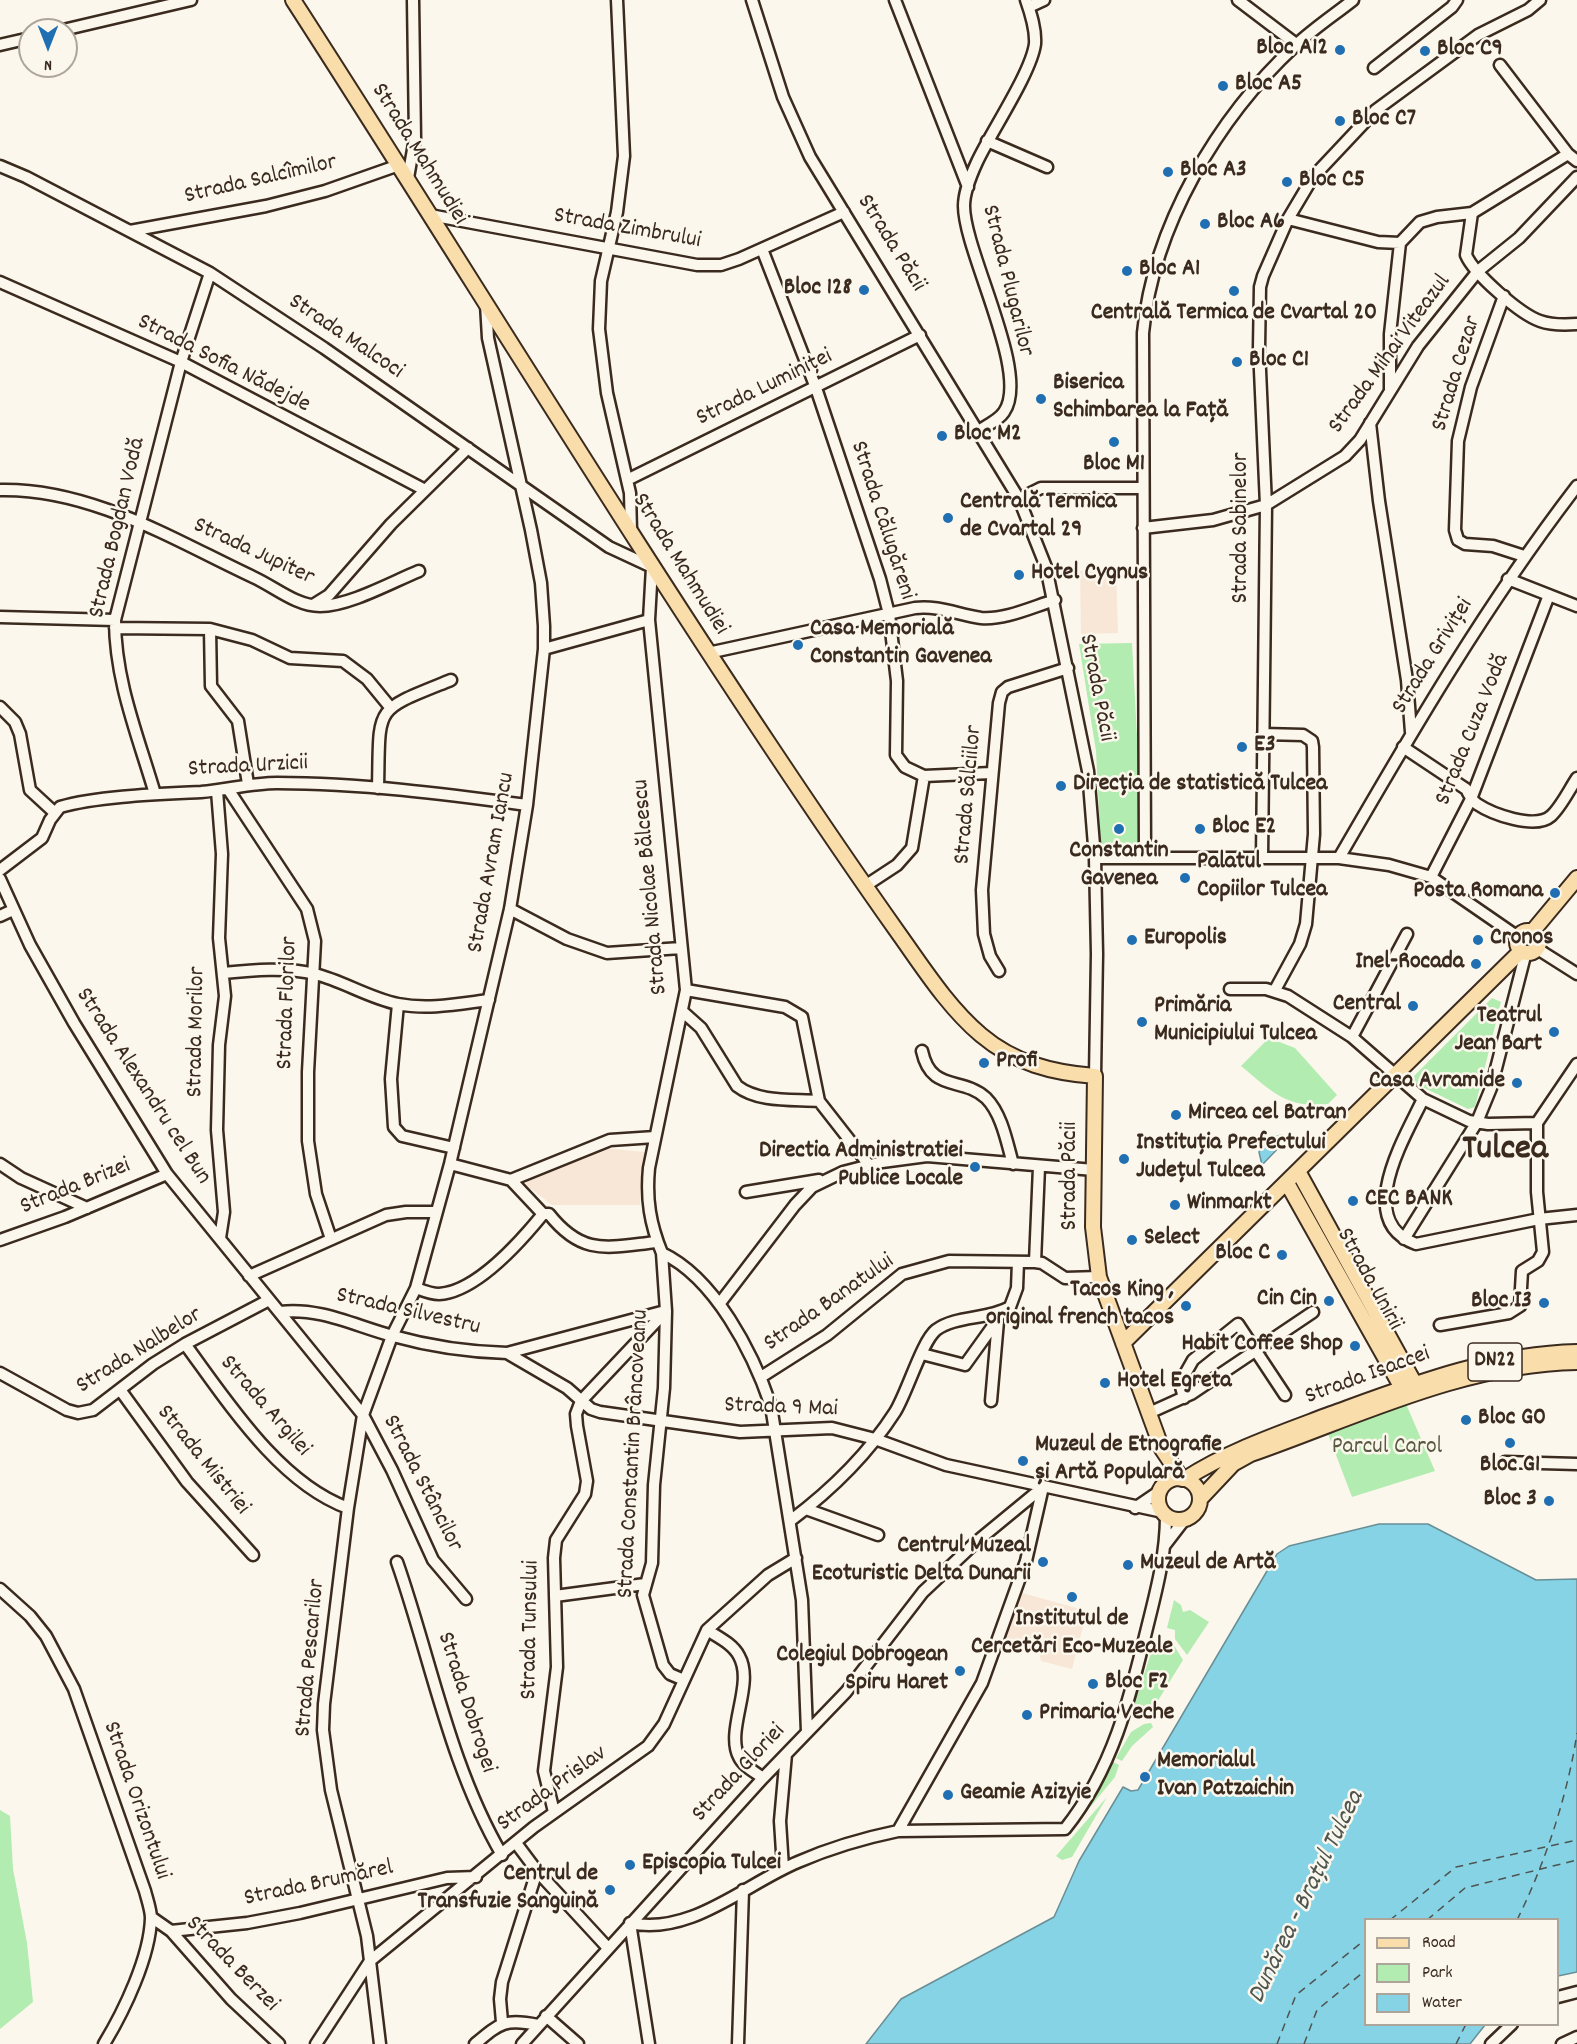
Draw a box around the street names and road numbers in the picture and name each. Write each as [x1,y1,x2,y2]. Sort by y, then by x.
street label: Strada Mahmudiei [363,79,473,231]
street label: Strada Salcîmilor [182,149,340,213]
street label: Strada Păcii [849,190,931,298]
street label: Strada Plugarilor [973,202,1039,360]
street label: Strada Zimbrului [551,203,703,257]
street label: Strada Mihai Viteazul [1324,270,1458,440]
street label: Strada Malcoci [282,289,408,387]
street label: Strada Sofia Nădejde [132,309,314,421]
street label: Strada Cezar [1427,313,1489,435]
street label: Strada Luminiței [692,344,838,434]
street label: Strada Bogdan Vodă [84,435,154,621]
street label: Strada Călugăreni [842,438,920,604]
street label: Strada Sabinelor [1229,452,1257,604]
street label: Strada Mahmudiei [624,489,734,641]
street label: Strada Jupiter [188,512,318,594]
street label: Strada Griviței [1387,594,1481,720]
street label: Strada Păcii [1070,632,1120,744]
street label: Strada Cuza Vodă [1430,650,1518,810]
street label: Strada Sălciilor [950,724,990,866]
street label: Strada Urzicii [187,750,309,786]
street label: Strada Avram Iancu [463,771,523,955]
street label: Strada Nicolae Bălcescu [628,778,676,996]
street label: Strada Florilor [272,936,306,1070]
street label: Strada Morilor [182,966,214,1098]
street label: Strada Alexandru cel Bun [68,983,216,1191]
street label: Strada Păcii [1058,1122,1086,1230]
street label: Strada Brizei [17,1153,135,1223]
street label: Strada Unirii [1328,1224,1408,1336]
street label: Strada Banatului [759,1249,901,1359]
street label: Strada Silvestru [333,1282,483,1344]
street label: Strada Nalbelor [72,1302,208,1402]
street label: Strada Constantin Brâncoveanu [613,1309,657,1599]
street label: Strada Isaccei [1302,1341,1434,1413]
road number: DN22 [1468,1343,1522,1381]
street label: Strada Argilei [212,1350,316,1464]
street label: Strada 9 Mai [724,1393,838,1425]
street label: Strada Mistriei [149,1400,255,1522]
street label: Strada Stâncilor [374,1411,468,1557]
street label: Strada Tunsului [516,1560,548,1700]
street label: Strada Pescarilor [291,1578,333,1738]
street label: Strada Dobrogei [429,1629,501,1777]
street label: Strada Orizontului [94,1718,176,1884]
street label: Strada Gloriei [687,1719,793,1829]
street label: Strada Prislav [492,1740,614,1840]
street label: Strada Brumărel [242,1855,396,1915]
street label: Strada Berzei [178,1911,284,2019]

